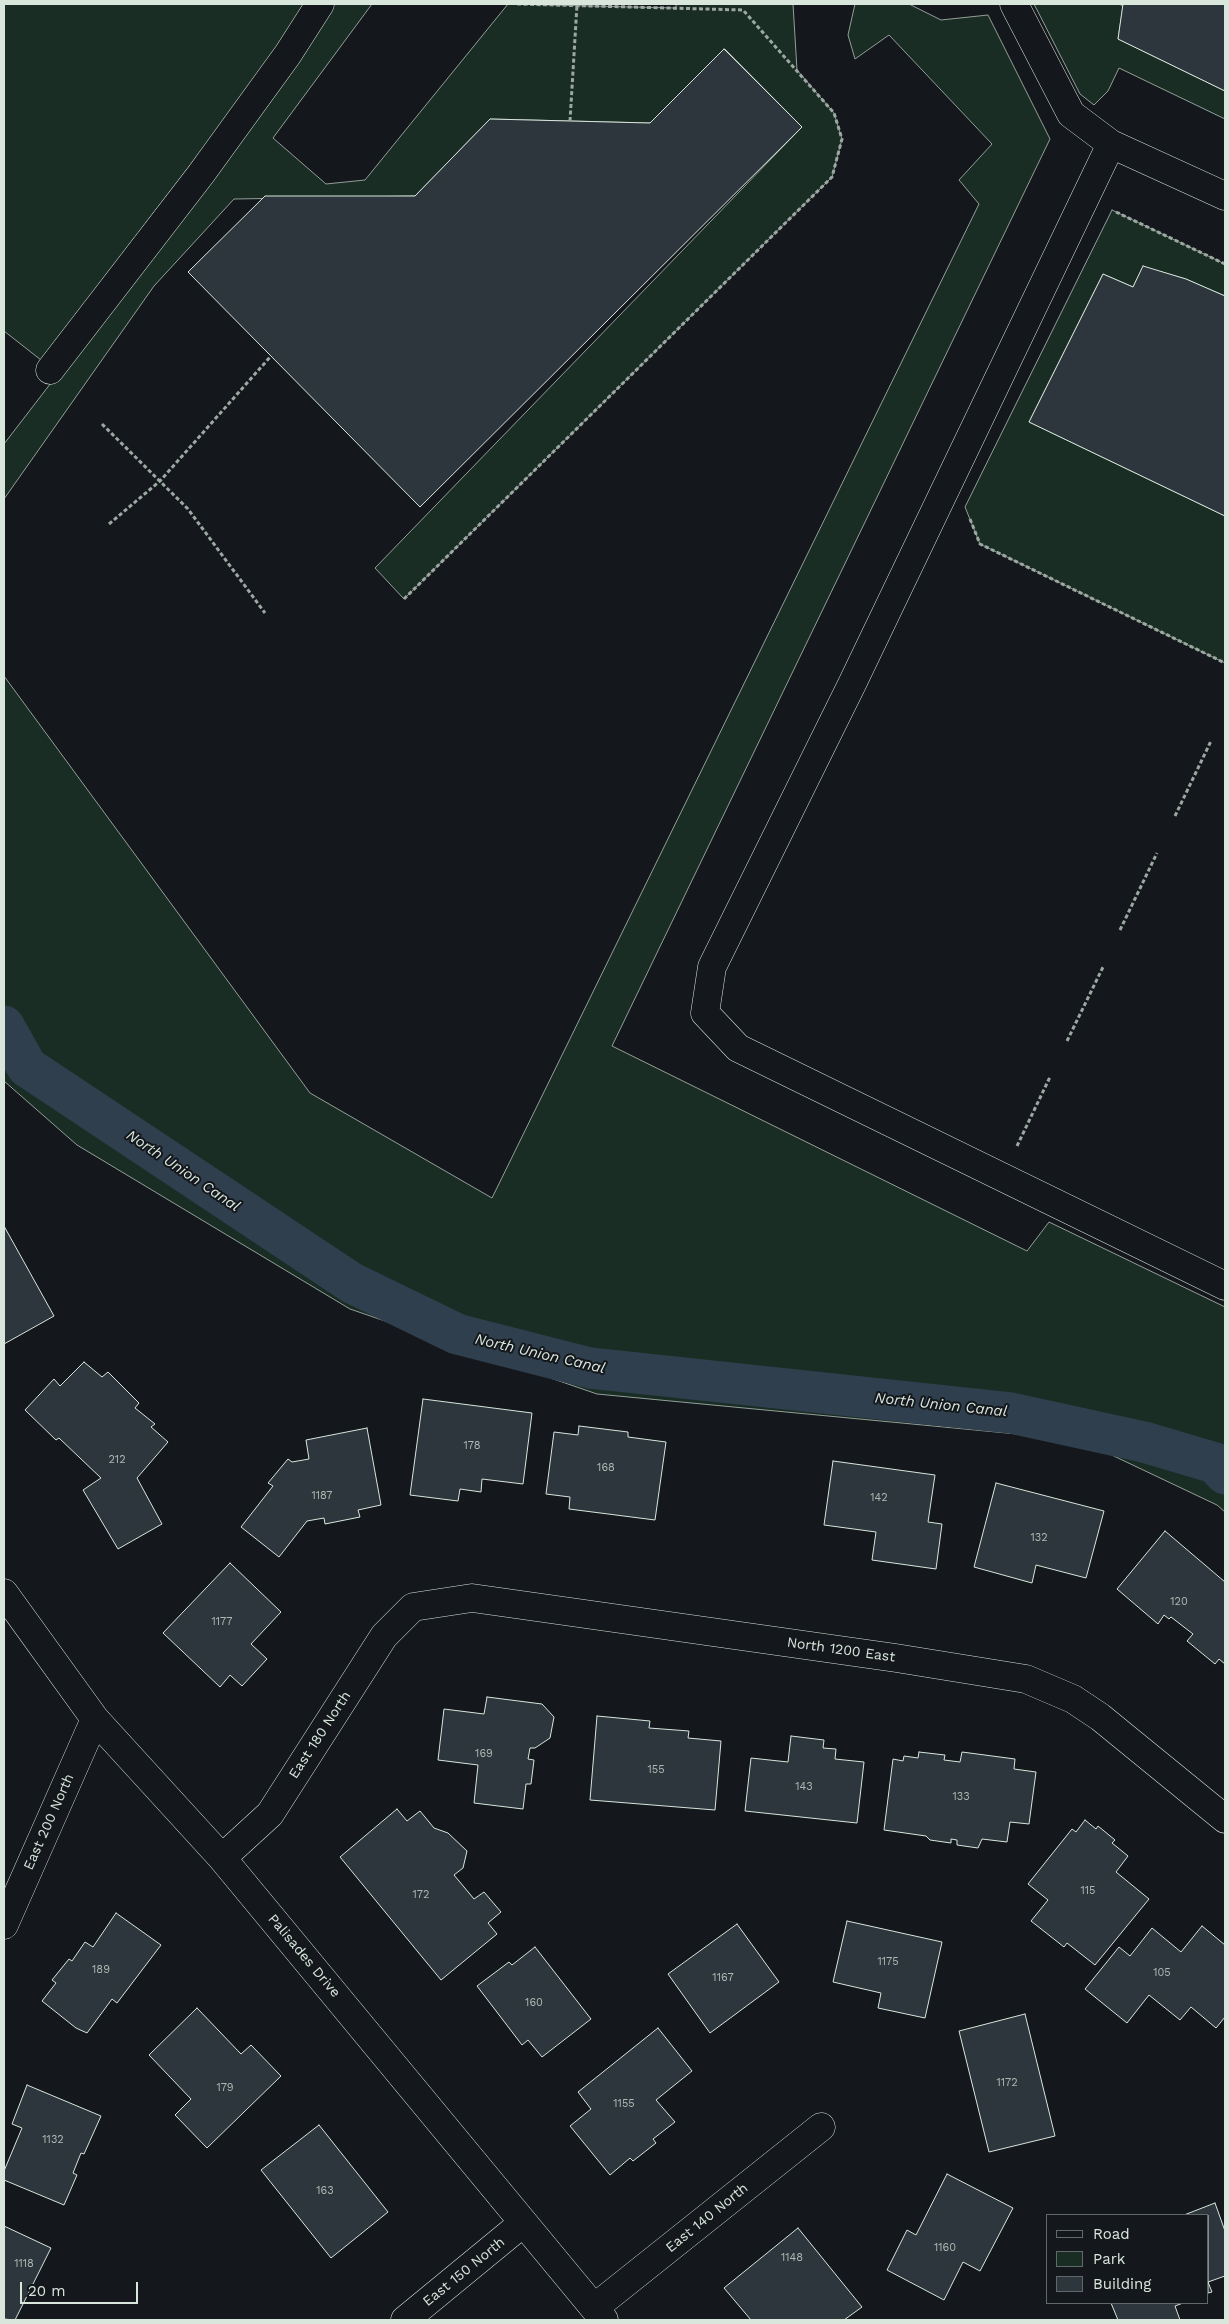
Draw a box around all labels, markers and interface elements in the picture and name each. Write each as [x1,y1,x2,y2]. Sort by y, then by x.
water label: North Union Canal [123,1126,243,1216]
water label: North Union Canal [473,1330,607,1378]
water label: North Union Canal [874,1389,1008,1421]
house number: 178 [463,1439,481,1453]
house number: 212 [108,1453,126,1467]
house number: 168 [597,1461,615,1475]
house number: 1187 [311,1489,333,1503]
house number: 142 [870,1491,888,1505]
house number: 132 [1030,1531,1048,1545]
house number: 120 [1170,1595,1188,1609]
house number: 1177 [212,1615,232,1629]
street label: North 1200 East [786,1634,896,1666]
street label: East 180 North [285,1688,355,1782]
house number: 169 [475,1747,493,1761]
house number: 155 [647,1763,665,1777]
street label: East 200 North [20,1771,78,1873]
house number: 143 [795,1780,813,1794]
house number: 133 [952,1790,970,1804]
house number: 115 [1081,1884,1095,1898]
house number: 172 [413,1888,429,1902]
street label: Palisades Drive [264,1911,344,2001]
house number: 1175 [877,1955,899,1969]
house number: 189 [92,1963,110,1977]
house number: 105 [1153,1966,1171,1980]
house number: 1167 [712,1971,734,1985]
house number: 160 [525,1996,543,2010]
house number: 1172 [996,2076,1018,2090]
house number: 179 [216,2081,234,2095]
house number: 1155 [613,2097,635,2111]
house number: 1132 [42,2133,64,2147]
street label: East 140 North [663,2180,751,2256]
house number: 163 [316,2184,334,2198]
legend [1046,2214,1209,2304]
text: Road [1093,2225,1130,2243]
street label: East 150 North [420,2234,508,2310]
house number: 1160 [934,2241,956,2255]
text: Park [1093,2250,1125,2268]
house number: 1148 [781,2251,803,2265]
house number: 1118 [14,2257,34,2271]
scale bar [22,2272,140,2304]
text: Building [1093,2275,1151,2293]
text: 20 m [28,2282,66,2300]

